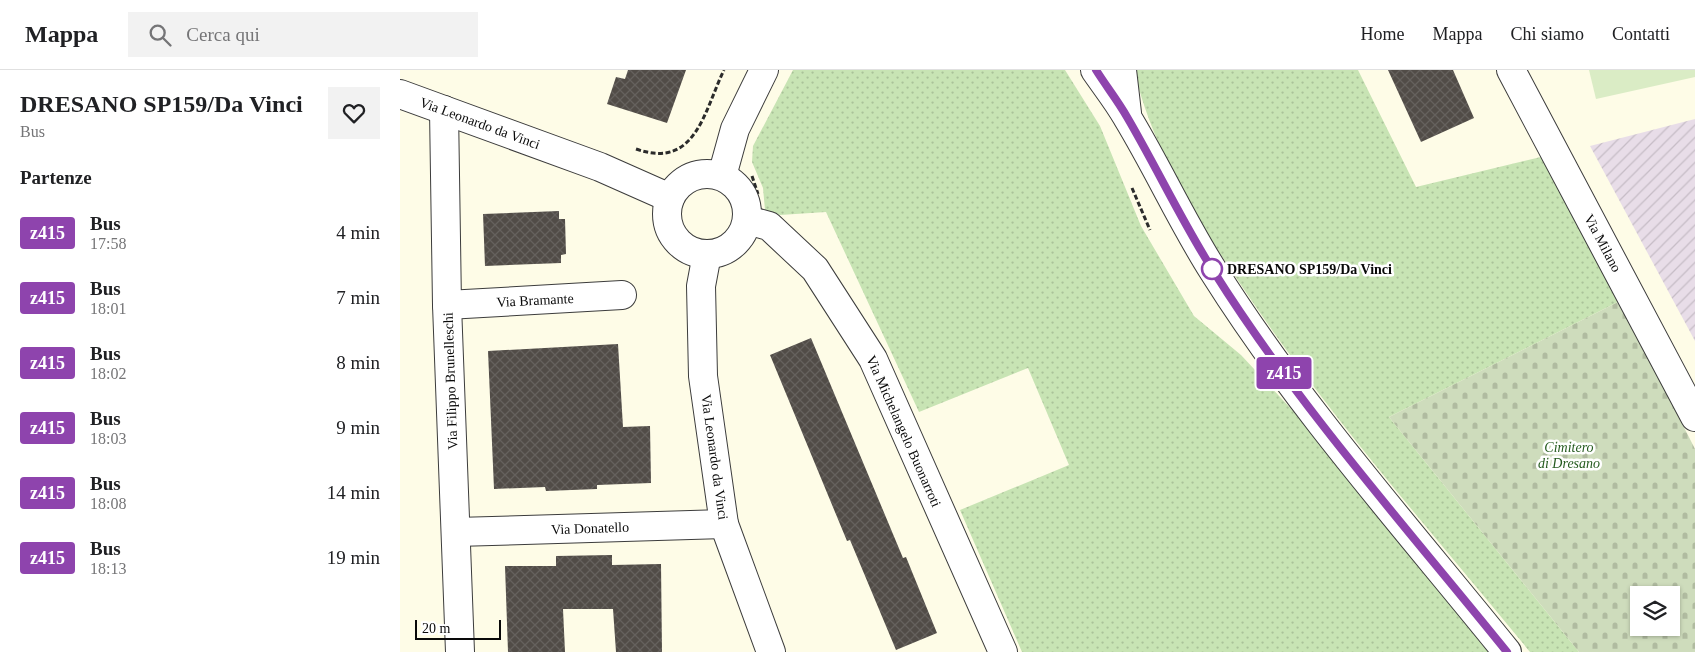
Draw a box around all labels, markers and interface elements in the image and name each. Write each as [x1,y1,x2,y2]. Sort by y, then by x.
search box [128,12,478,57]
text: Mappa [25,21,98,47]
icon: search [146,21,174,49]
text: Cerca qui [186,24,260,45]
text: Home [1361,24,1405,44]
text: Mappa [1433,24,1482,44]
text: Chi siamo [1510,24,1584,44]
text: Contatti [1612,24,1670,44]
button: heart [328,87,380,139]
text: DRESANO SP159/Da Vinci [20,91,303,117]
street label: Via Leonardo da Vinci [418,95,542,152]
text: Bus [20,123,45,140]
text: Partenze [20,167,92,188]
street label: Via Milano [1581,212,1624,275]
text: Bus [90,213,121,234]
text: 4 min [336,222,380,243]
text: z415 [30,223,65,243]
text: 17:58 [90,235,126,252]
marker: DRESANO SP159/Da Vinci [1201,258,1223,280]
place label: DRESANO SP159/Da Vinci [1227,262,1392,277]
text: Bus [90,278,121,299]
text: 7 min [336,287,380,308]
text: z415 [30,288,65,308]
street label: Via Bramante [496,291,574,310]
text: 18:01 [90,300,126,317]
street label: Via Filippo Brunelleschi [441,312,460,450]
text: Bus [90,343,121,364]
text: 8 min [336,352,380,373]
text: z415 [30,353,65,373]
street label: Via Michelangelo Buonarroti [863,353,944,509]
line badge: z415 [1249,357,1319,389]
text: z415 [1267,363,1302,383]
text: 18:02 [90,365,126,382]
street label: Via Leonardo da Vinci [698,393,731,521]
text: Bus [90,408,121,429]
text: 9 min [336,417,380,438]
text: z415 [30,418,65,438]
text: 18:03 [90,430,126,447]
park label: Cimitero di Dresano [1538,440,1600,471]
text: Bus [90,473,121,494]
text: 14 min [327,482,380,503]
text: z415 [30,483,65,503]
text: 18:08 [90,495,126,512]
street label: Via Donatello [551,520,629,537]
text: Bus [90,538,121,559]
text: 19 min [327,547,380,568]
text: z415 [30,548,65,568]
text: 18:13 [90,560,126,577]
map controls [1630,586,1680,636]
button: layers [1630,586,1680,636]
scale bar [415,617,501,640]
text: 20 m [422,621,450,636]

